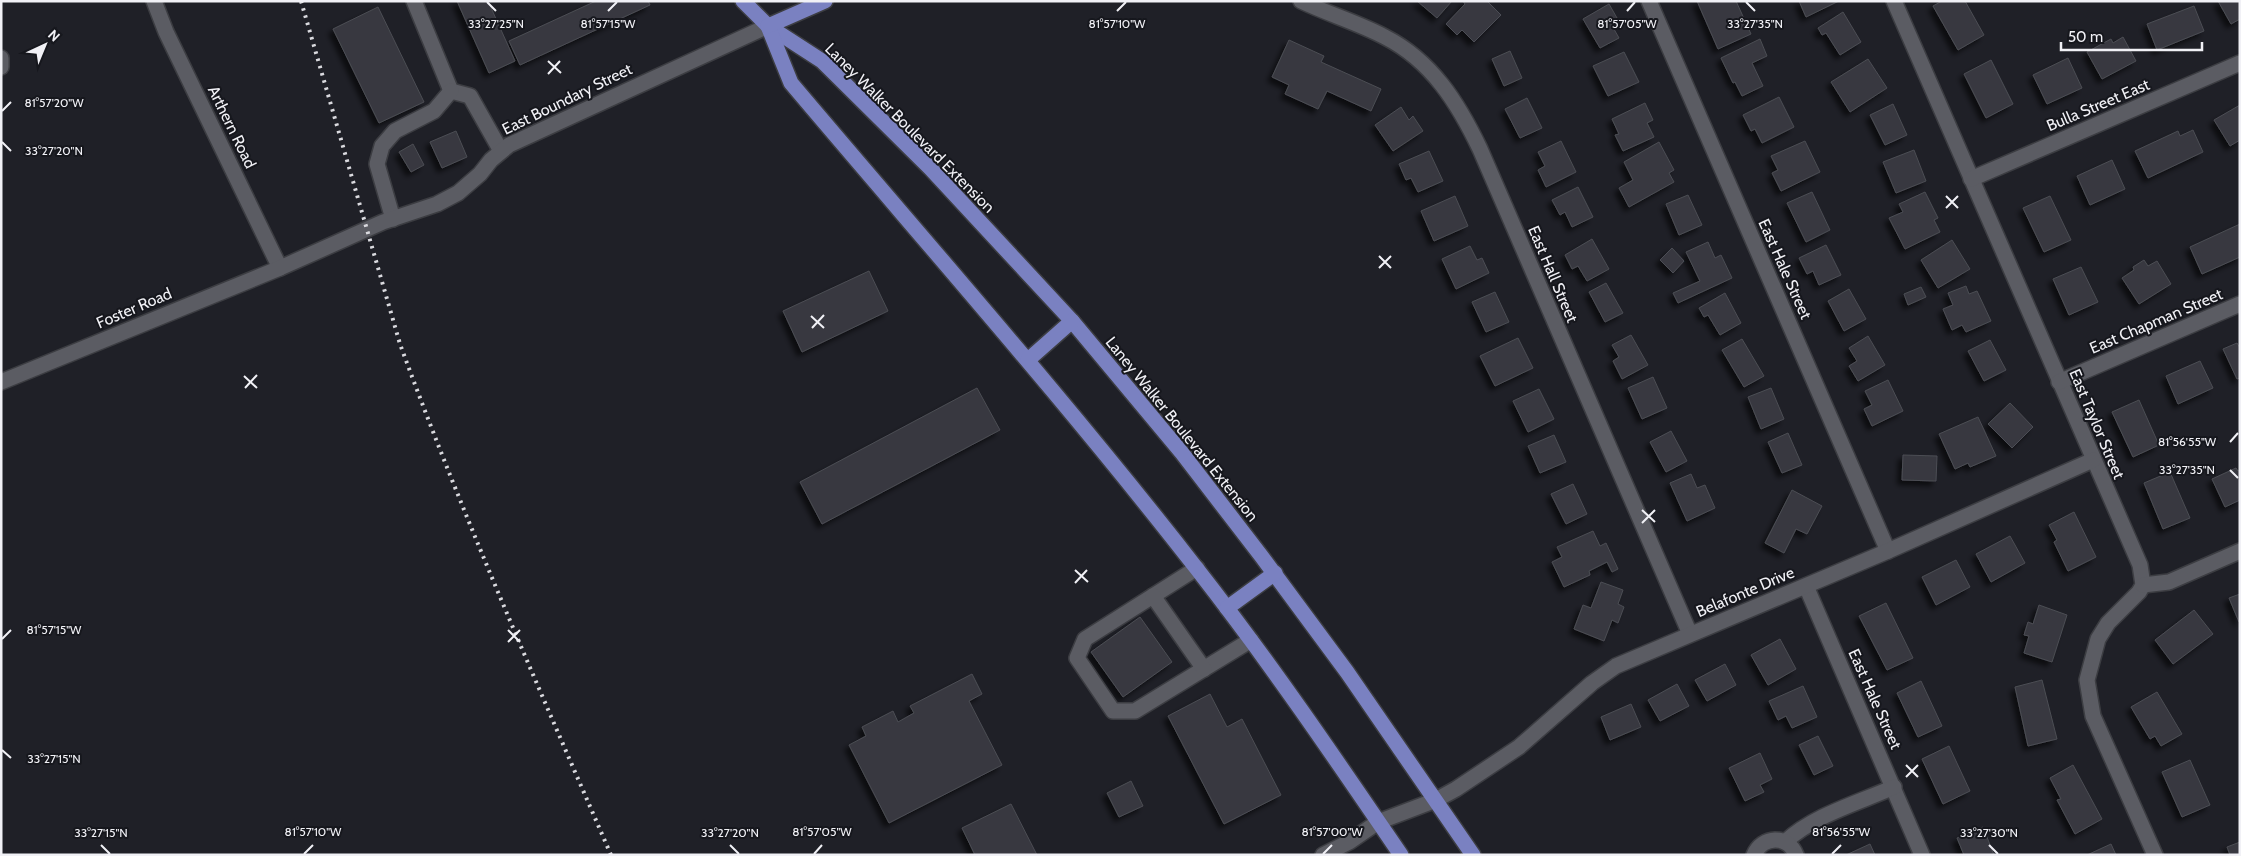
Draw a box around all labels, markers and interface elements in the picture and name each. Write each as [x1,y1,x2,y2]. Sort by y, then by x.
text: 33°27'25"N [468,16,524,31]
text: 81°57'15"W [581,16,636,31]
text: 81°57'10"W [1089,16,1146,31]
text: 81°57'05"W [1597,16,1657,31]
text: 33°27'35"N [1727,16,1783,31]
north arrow [20,20,70,70]
scale bar [2061,20,2202,52]
text: N [44,26,64,46]
text: 50 m [2068,28,2103,46]
street label: Laney Walker Boulevard Extension [821,39,999,217]
street label: East Boundary Street [499,59,636,139]
street label: Bulla Street East [2044,75,2153,135]
street label: Arthern Road [204,83,260,171]
text: 81°57'20"W [24,95,84,110]
text: 33°27'20"N [25,143,83,158]
street label: East Hale Street [1754,216,1816,323]
street label: East Hall Street [1524,223,1582,326]
street label: Foster Road [93,284,175,332]
street label: East Chapman Street [2087,284,2226,358]
street label: Laney Walker Boulevard Extension [1102,333,1262,525]
street label: East Taylor Street [2065,366,2129,482]
text: 81°56'55"W [2158,434,2217,449]
text: 33°27'35"N [2159,462,2215,477]
street label: Belafonte Drive [1693,563,1797,621]
text: 81°57'15"W [27,622,82,637]
street label: East Hale Street [1844,646,1906,753]
text: 33°27'15"N [27,751,81,766]
text: 81°57'10"W [285,824,342,839]
text: 81°57'05"W [792,824,852,839]
text: 81°57'00"W [1301,824,1363,839]
text: 81°56'55"W [1812,824,1871,839]
text: 33°27'15"N [74,825,128,840]
text: 33°27'20"N [701,825,759,840]
text: 33°27'30"N [1960,825,2018,840]

